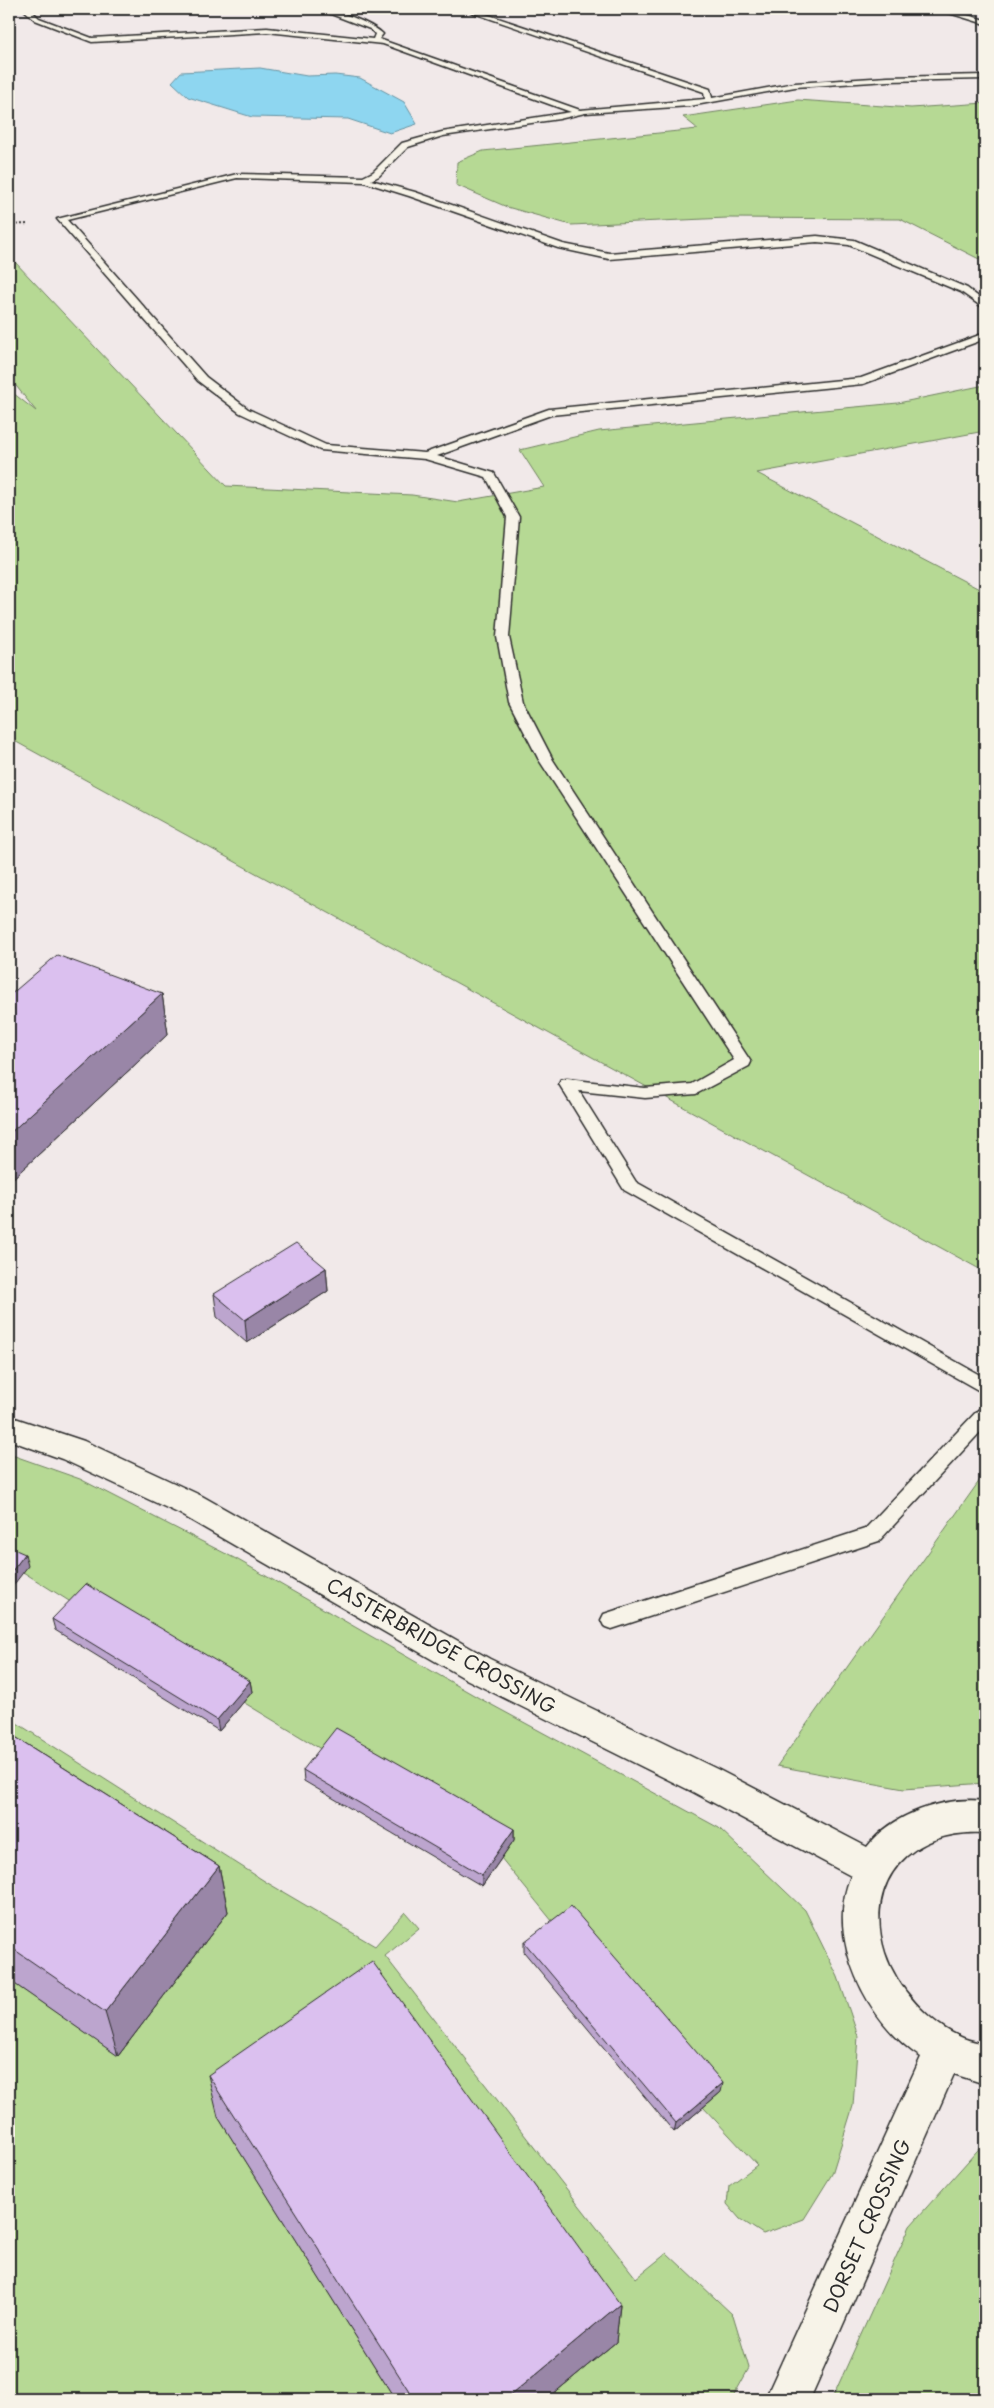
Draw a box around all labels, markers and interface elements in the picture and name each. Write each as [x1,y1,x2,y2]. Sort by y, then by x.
street label: CASTERBRIDGE CROSSING [322,1570,562,1720]
street label: DORSET CROSSING [815,2134,917,2316]

